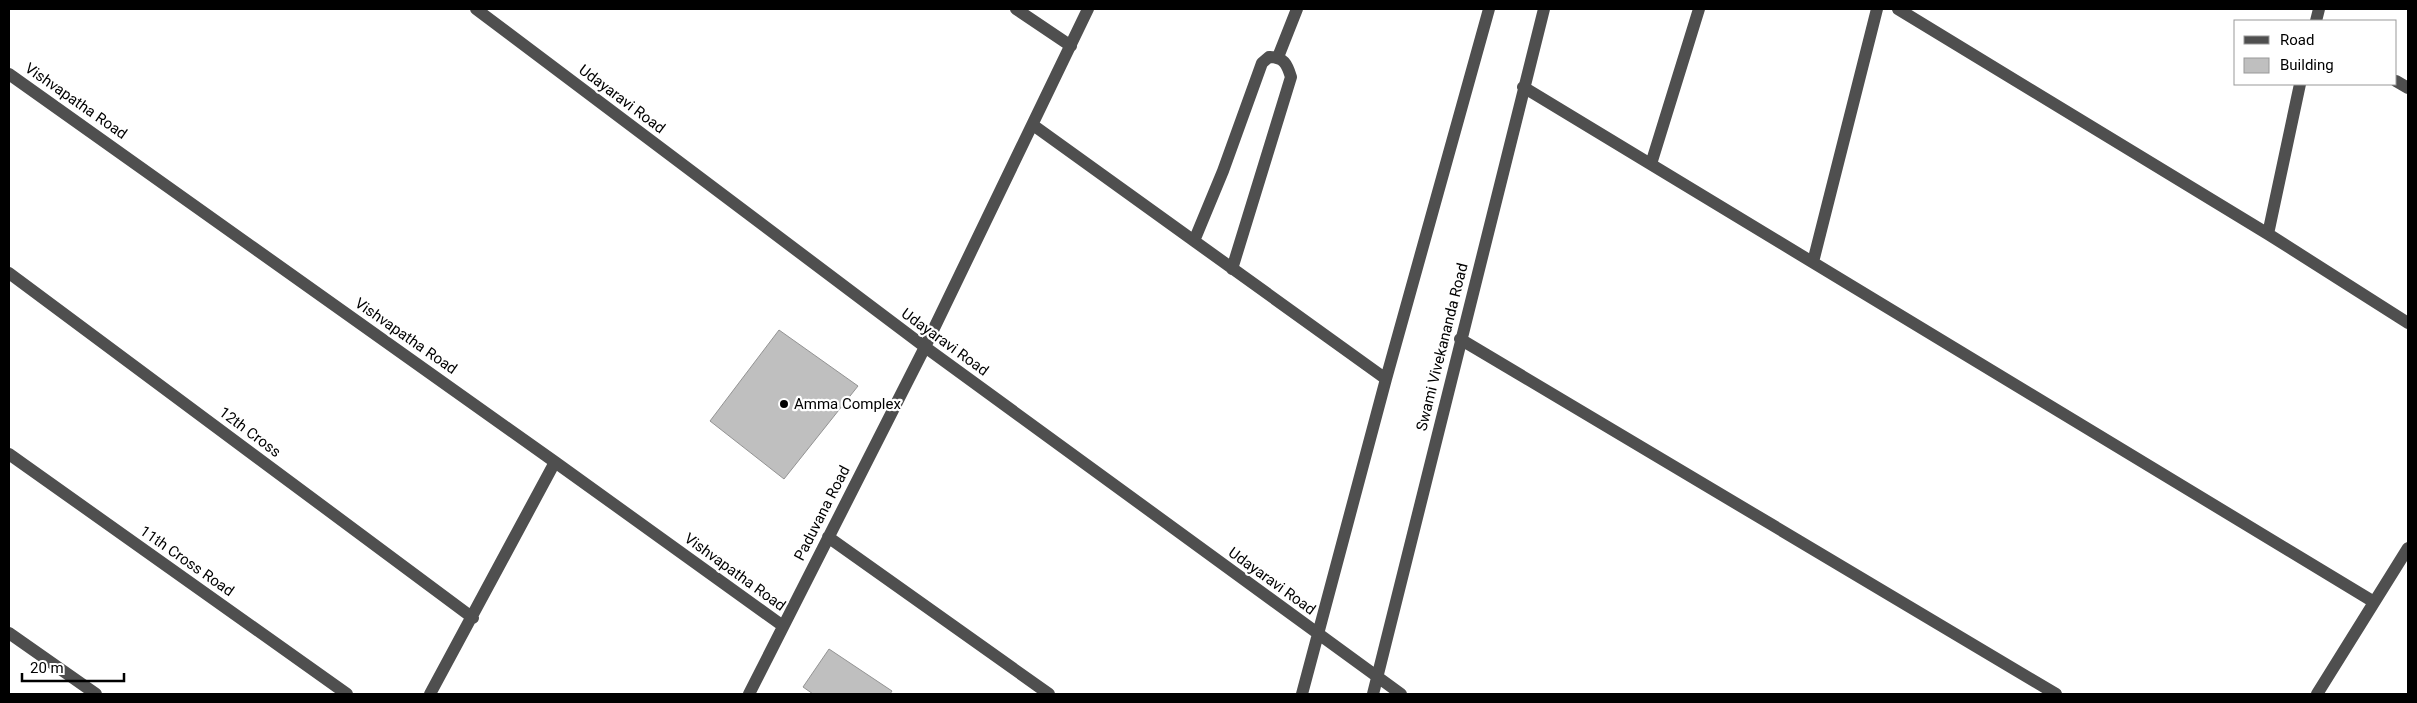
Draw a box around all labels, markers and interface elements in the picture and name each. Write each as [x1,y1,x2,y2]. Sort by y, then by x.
legend [2234,20,2397,85]
text: Road [2280,31,2314,49]
text: Building [2280,56,2334,74]
street label: Vishvapatha Road [21,59,131,143]
street label: Udayaravi Road [575,61,669,137]
street label: Swami Vivekananda Road [1412,261,1472,433]
street label: Vishvapatha Road [351,294,461,378]
street label: Udayaravi Road [898,304,992,380]
place label: Amma Complex [794,395,901,413]
marker: Amma Complex [778,398,790,410]
street label: 12th Cross [216,403,284,461]
street label: Paduvana Road [790,463,854,563]
street label: 11th Cross Road [137,522,237,600]
street label: Vishvapatha Road [681,529,789,615]
street label: Udayaravi Road [1225,543,1319,619]
scale bar [22,650,125,682]
text: 20 m [30,659,64,677]

